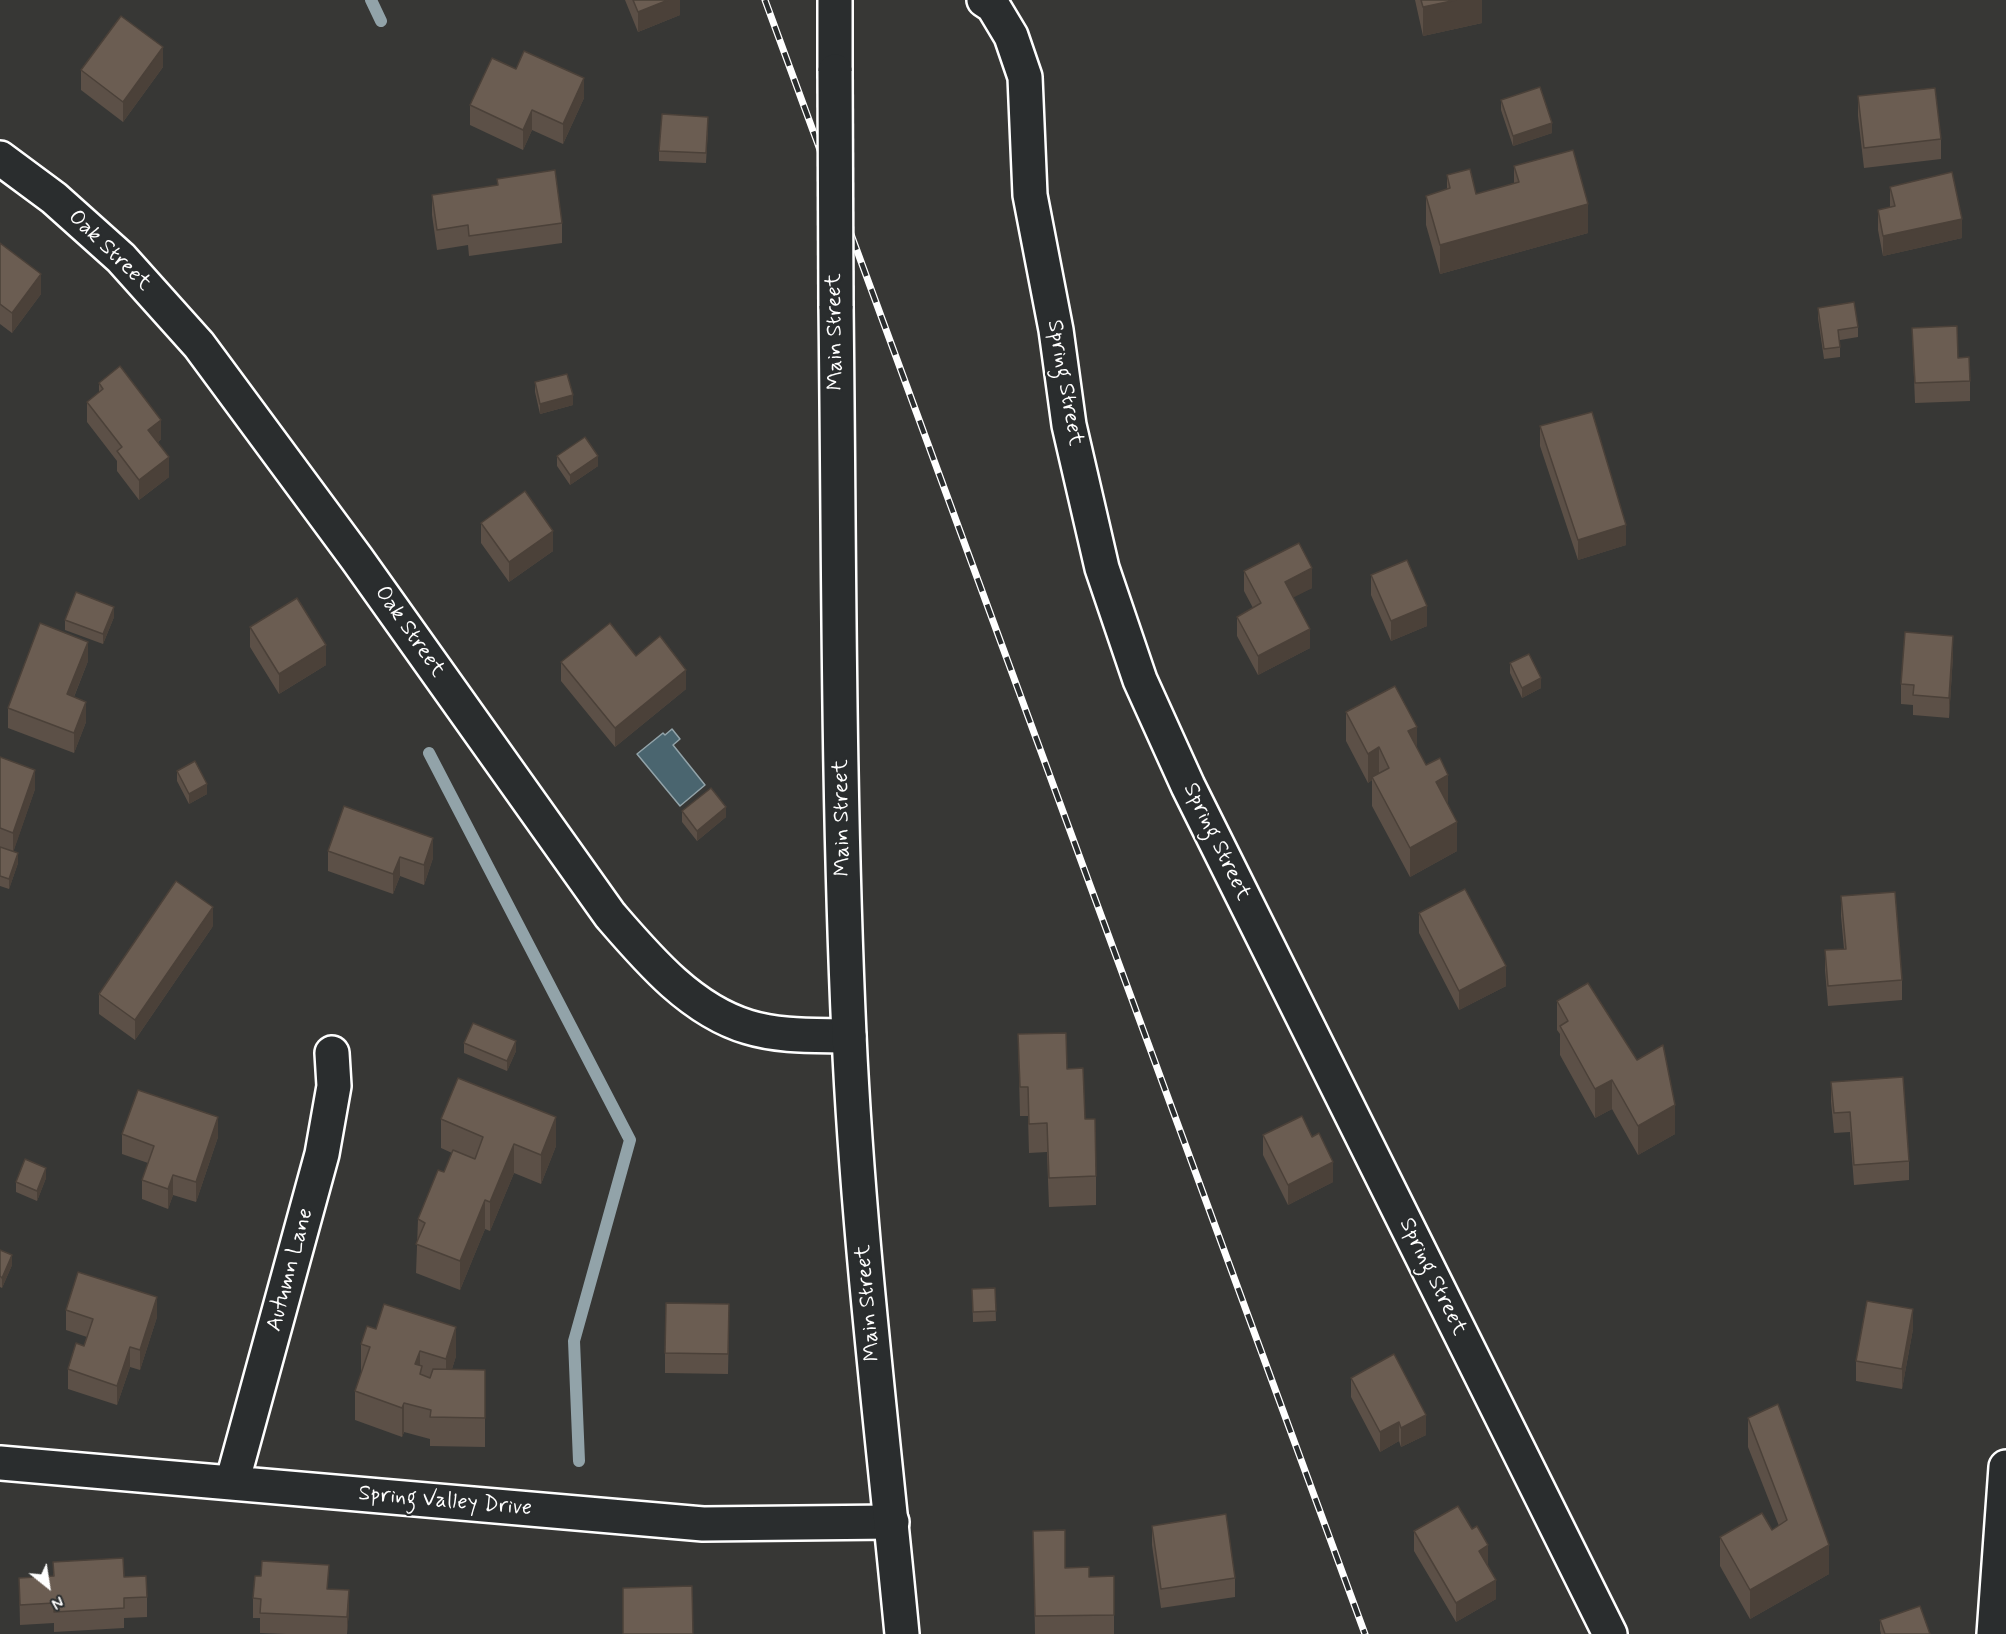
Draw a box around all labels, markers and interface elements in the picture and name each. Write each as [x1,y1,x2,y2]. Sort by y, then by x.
street label: Oak Street [62,205,156,297]
street label: Main Street [822,273,850,391]
street label: Spring Street [1040,318,1088,448]
street label: Oak Street [368,581,450,683]
street label: Main Street [829,759,857,877]
street label: Spring Street [1176,779,1256,905]
street label: Autumn Lane [262,1206,320,1334]
street label: Spring Street [1392,1214,1472,1340]
street label: Main Street [851,1244,887,1362]
street label: Spring Valley Drive [357,1481,533,1523]
north arrow [18,1556,78,1616]
text: N [47,1590,67,1614]

